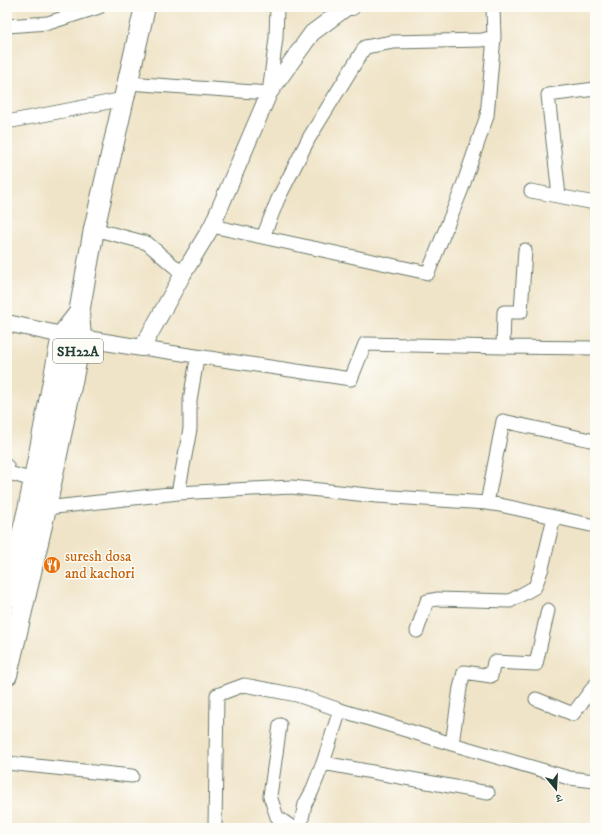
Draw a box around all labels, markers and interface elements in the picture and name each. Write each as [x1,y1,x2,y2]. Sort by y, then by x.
road number: SH22A [53,339,103,363]
place label: suresh dosa and kachori [65,547,135,583]
restaurant icon: suresh dosa and kachori [42,555,62,575]
north arrow [536,769,576,809]
text: उ [553,790,565,806]

